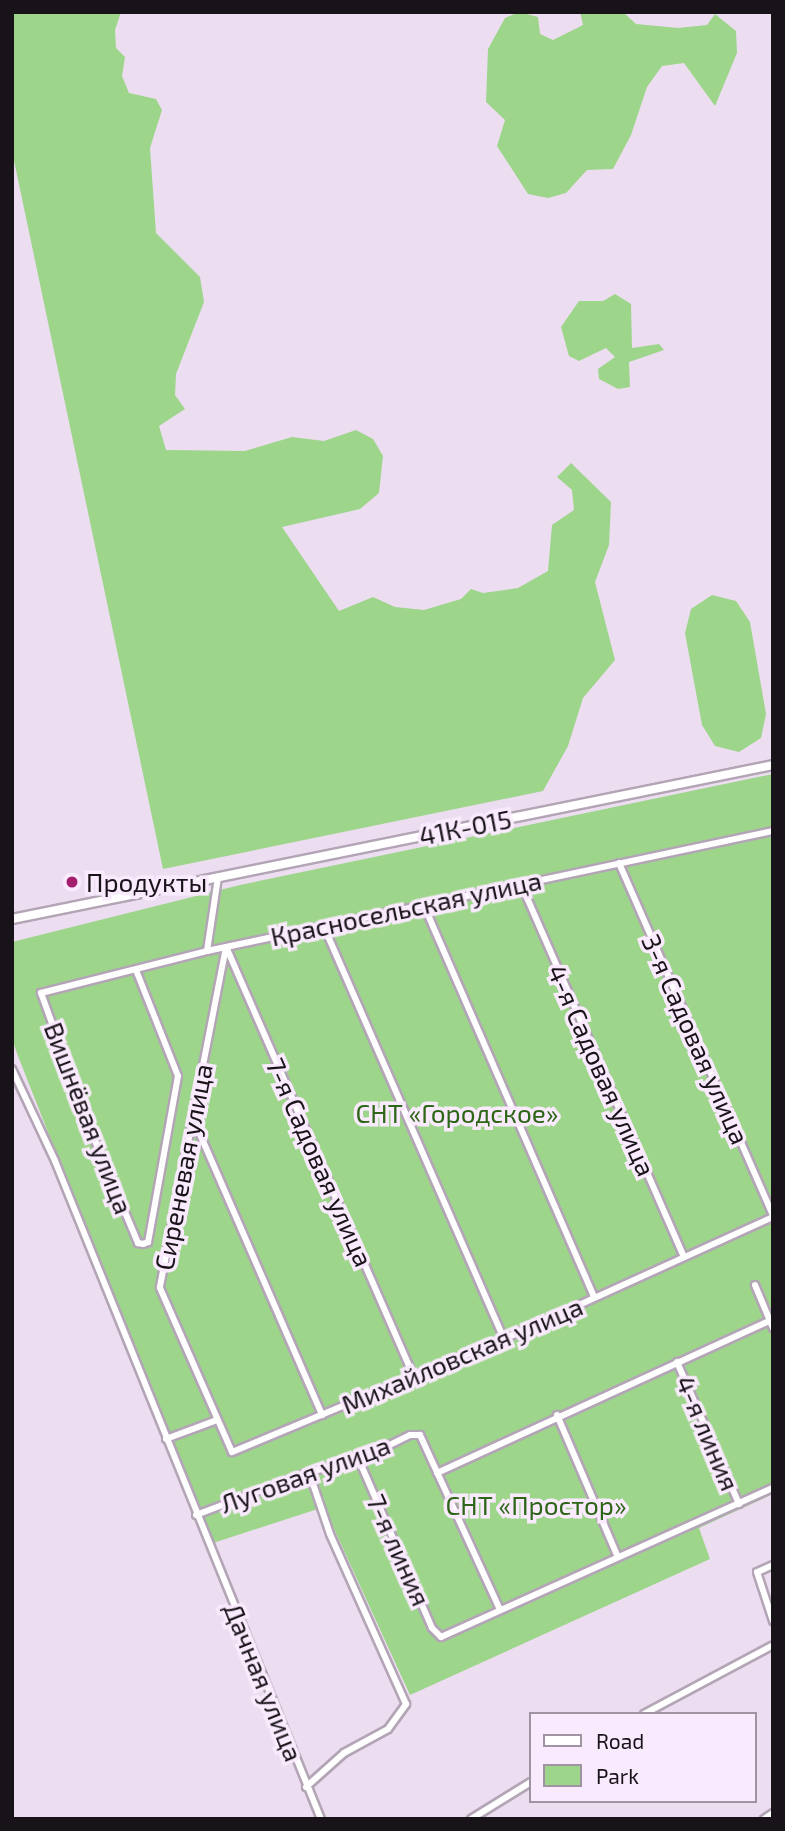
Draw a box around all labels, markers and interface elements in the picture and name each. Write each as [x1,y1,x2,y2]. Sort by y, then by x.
street label: 41К-015 [416,803,514,851]
street label: Красносельская улица [268,864,544,952]
place label: Продукты [86,866,207,898]
marker: Продукты [64,874,80,890]
street label: 3-я Садовая улица [636,929,756,1149]
street label: 4-я Садовая улица [541,959,663,1181]
street label: Вишнёвая улица [38,1018,140,1218]
street label: 7-я Садовая улица [260,1053,380,1271]
street label: Сиреневая улица [148,1061,218,1273]
park label: СНТ «Городское» [356,1097,558,1129]
street label: Михайловская улица [337,1290,587,1420]
street label: 4-я линия [670,1371,746,1495]
street label: Луговая улица [216,1429,394,1519]
street label: 7-я линия [361,1489,437,1611]
park label: СНТ «Простор» [445,1489,627,1521]
street label: Дачная улица [218,1598,310,1766]
legend [530,1712,757,1803]
text: Road [596,1728,644,1753]
text: Park [596,1763,639,1788]

